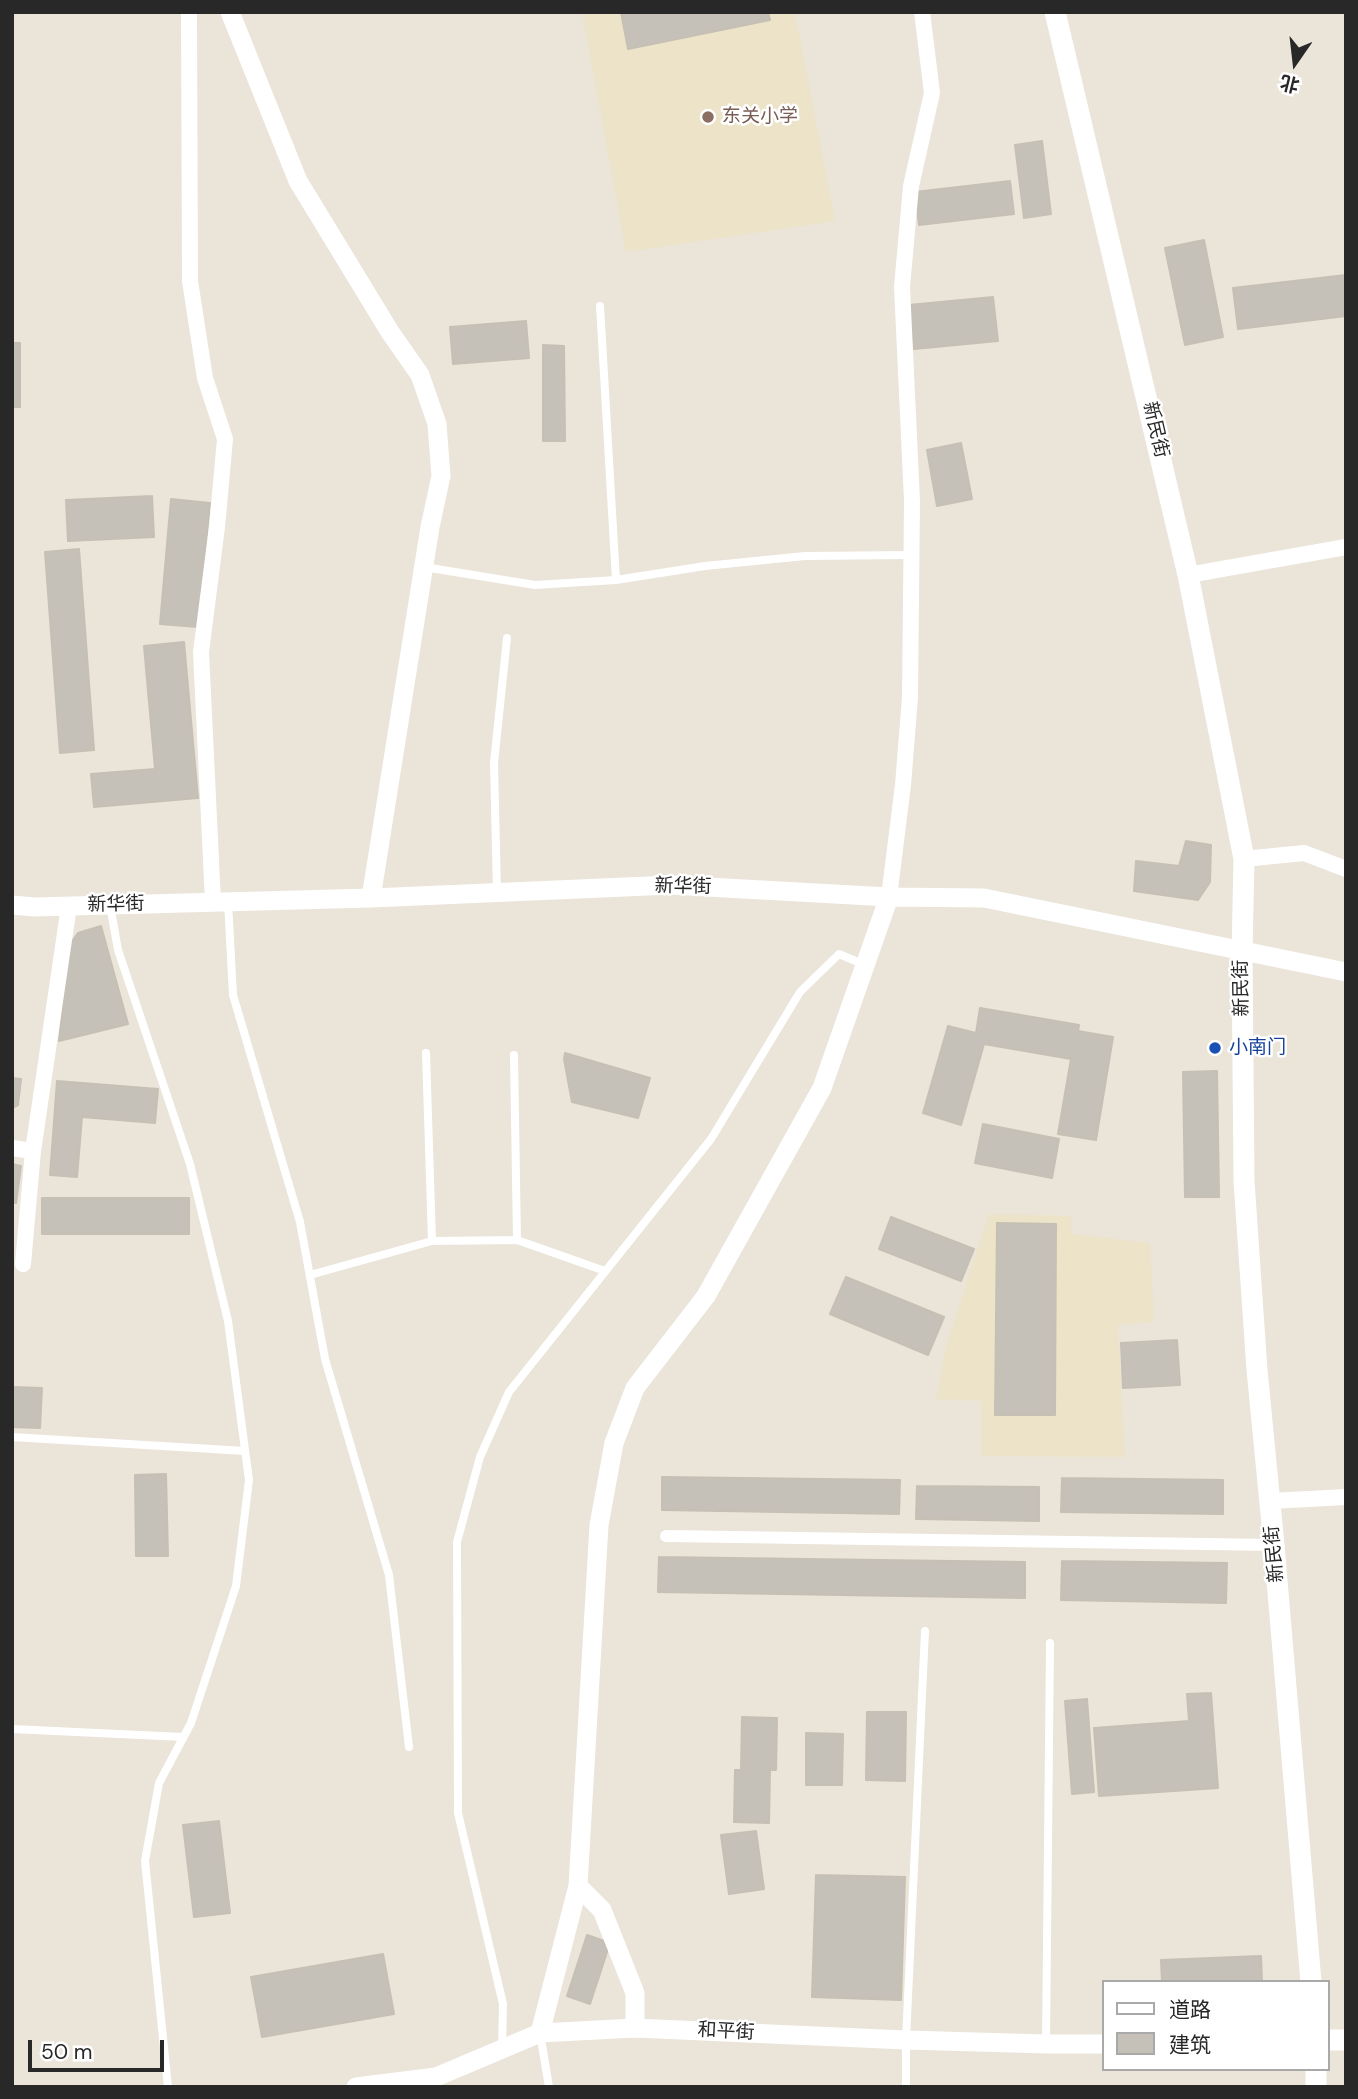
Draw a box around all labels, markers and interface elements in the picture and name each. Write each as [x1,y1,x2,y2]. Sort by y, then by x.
north arrow [1260,28,1330,98]
text: 北 [1278,69,1302,98]
place label: 东关小学 [722,106,798,128]
marker: 东关小学 [700,109,716,125]
street label: 新民街 [1137,400,1173,460]
street label: 新华街 [654,875,712,899]
street label: 新华街 [87,893,145,917]
street label: 新民街 [1230,959,1254,1017]
place label: 小南门 [1229,1037,1286,1059]
marker: 小南门 [1207,1040,1223,1056]
street label: 新民街 [1261,1525,1289,1583]
legend [1102,1980,1330,2071]
text: 道路 [1169,1996,1211,2024]
street label: 和平街 [697,2019,755,2045]
scale bar [32,2025,168,2070]
text: 建筑 [1169,2031,1211,2059]
text: 50 m [41,2038,92,2066]

